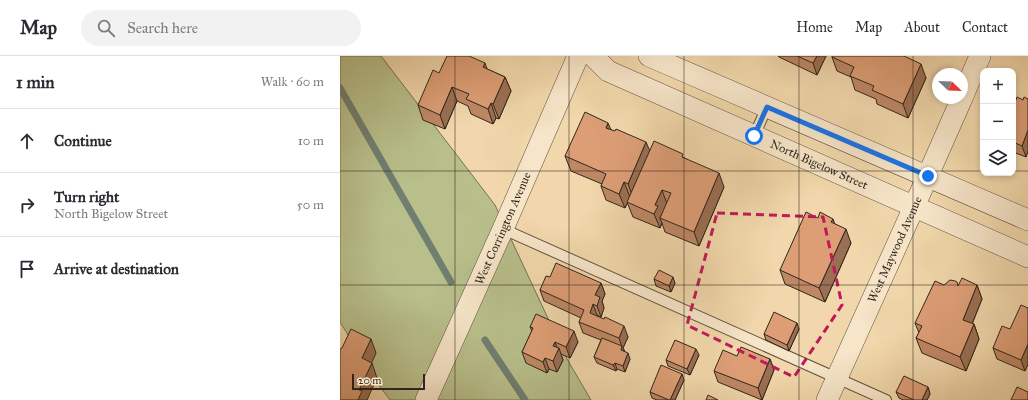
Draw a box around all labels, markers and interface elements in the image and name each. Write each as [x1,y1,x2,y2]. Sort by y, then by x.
search box [81,10,361,46]
text: Map [20,16,57,39]
icon: search [95,17,117,39]
text: Search here [127,19,198,37]
text: Home [796,19,833,36]
text: Map [855,19,882,36]
text: About [904,19,940,36]
text: Contact [962,19,1008,36]
north arrow [932,68,968,104]
map controls [980,68,1016,176]
button: + [980,68,1016,104]
text: 1 min [16,72,55,93]
text: Walk · 60 m [261,74,324,90]
button: − [980,104,1016,140]
route start [745,127,763,145]
icon: ahead [16,130,38,152]
text: Continue [54,132,112,150]
text: 10 m [298,133,324,149]
street label: North Bigelow Street [768,137,871,193]
button: layers [980,140,1016,176]
route end [919,167,937,185]
street label: West Corrington Avenue [472,170,534,287]
text: Turn right [54,188,119,206]
icon: right [16,194,38,216]
street label: West Maywood Avenue [865,194,925,305]
text: 50 m [297,197,324,213]
text: North Bigelow Street [54,206,168,222]
icon: arrive [16,258,38,280]
text: Arrive at destination [54,260,179,278]
scale bar [352,372,425,391]
text: 20 m [358,374,381,387]

